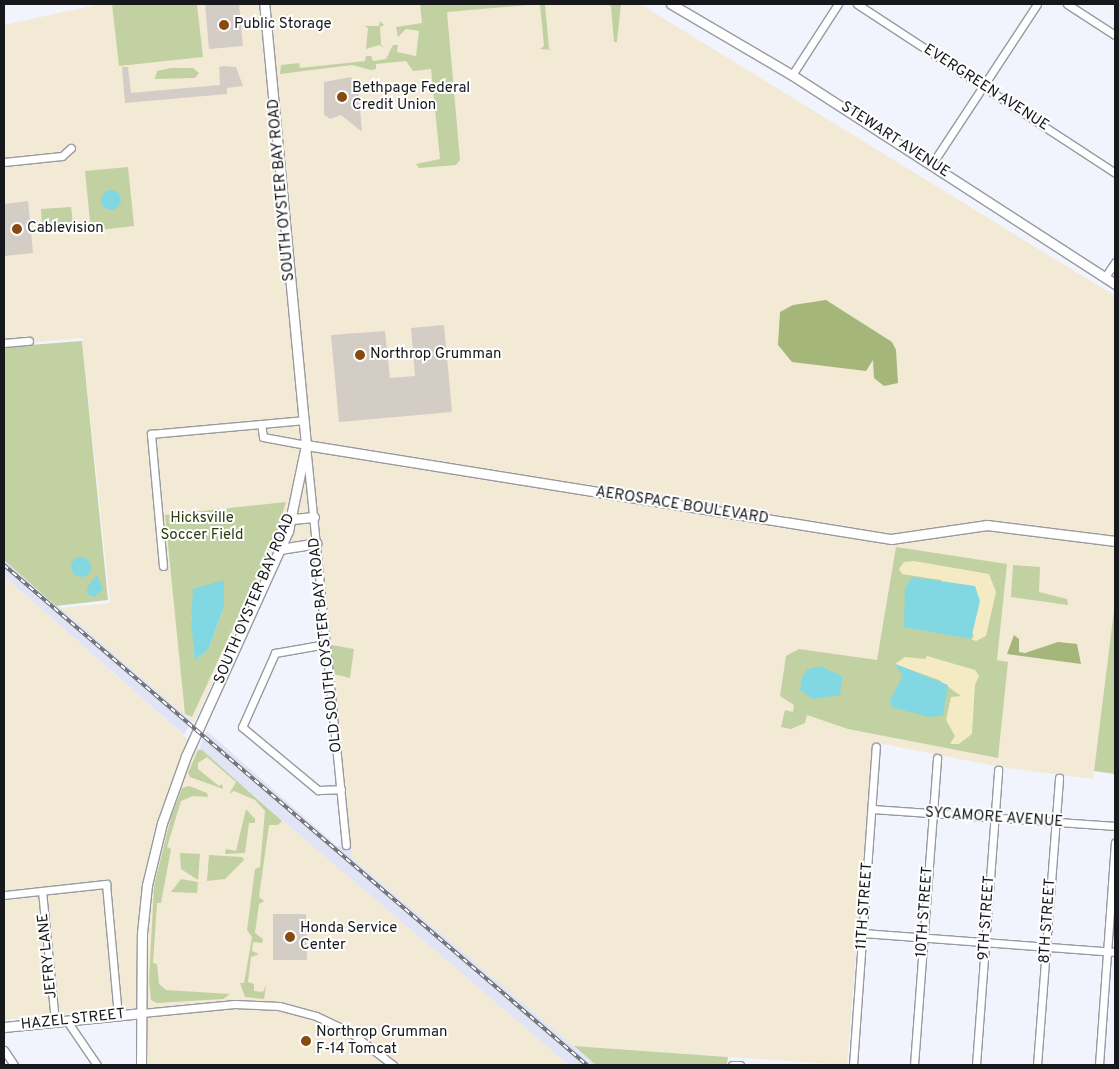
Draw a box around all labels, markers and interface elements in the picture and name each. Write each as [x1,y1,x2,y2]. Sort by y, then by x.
place label: Public Storage [234,16,332,34]
marker: Public Storage [218,19,230,31]
street label: EVERGREEN AVENUE [920,41,1052,135]
place label: Bethpage Federal Credit Union [352,79,470,114]
marker: Bethpage Federal Credit Union [336,91,348,103]
street label: SOUTH OYSTER BAY ROAD [265,98,299,282]
street label: STEWART AVENUE [837,98,953,182]
place label: Cablevision [27,220,104,238]
marker: Cablevision [11,223,23,235]
place label: Northrop Grumman [370,346,502,364]
marker: Northrop Grumman [354,349,366,361]
street label: AEROSPACE BOULEVARD [594,483,770,529]
park label: Hicksville Soccer Field [161,509,243,544]
street label: SOUTH OYSTER BAY ROAD [211,511,299,687]
street label: OLD SOUTH OYSTER BAY ROAD [306,536,346,754]
street label: SYCAMORE AVENUE [924,804,1064,832]
street label: 11TH STREET [853,862,877,950]
street label: 10TH STREET [913,866,937,958]
street label: 9TH STREET [975,875,999,961]
street label: 8TH STREET [1036,878,1060,964]
street label: JEFRY LANE [35,912,61,1000]
place label: Honda Service Center [300,919,397,954]
marker: Honda Service Center [284,931,296,943]
street label: HAZEL STREET [20,1006,126,1034]
place label: Northrop Grumman F-14 Tomcat [316,1023,448,1058]
marker: Northrop Grumman F-14 Tomcat [300,1035,312,1047]

